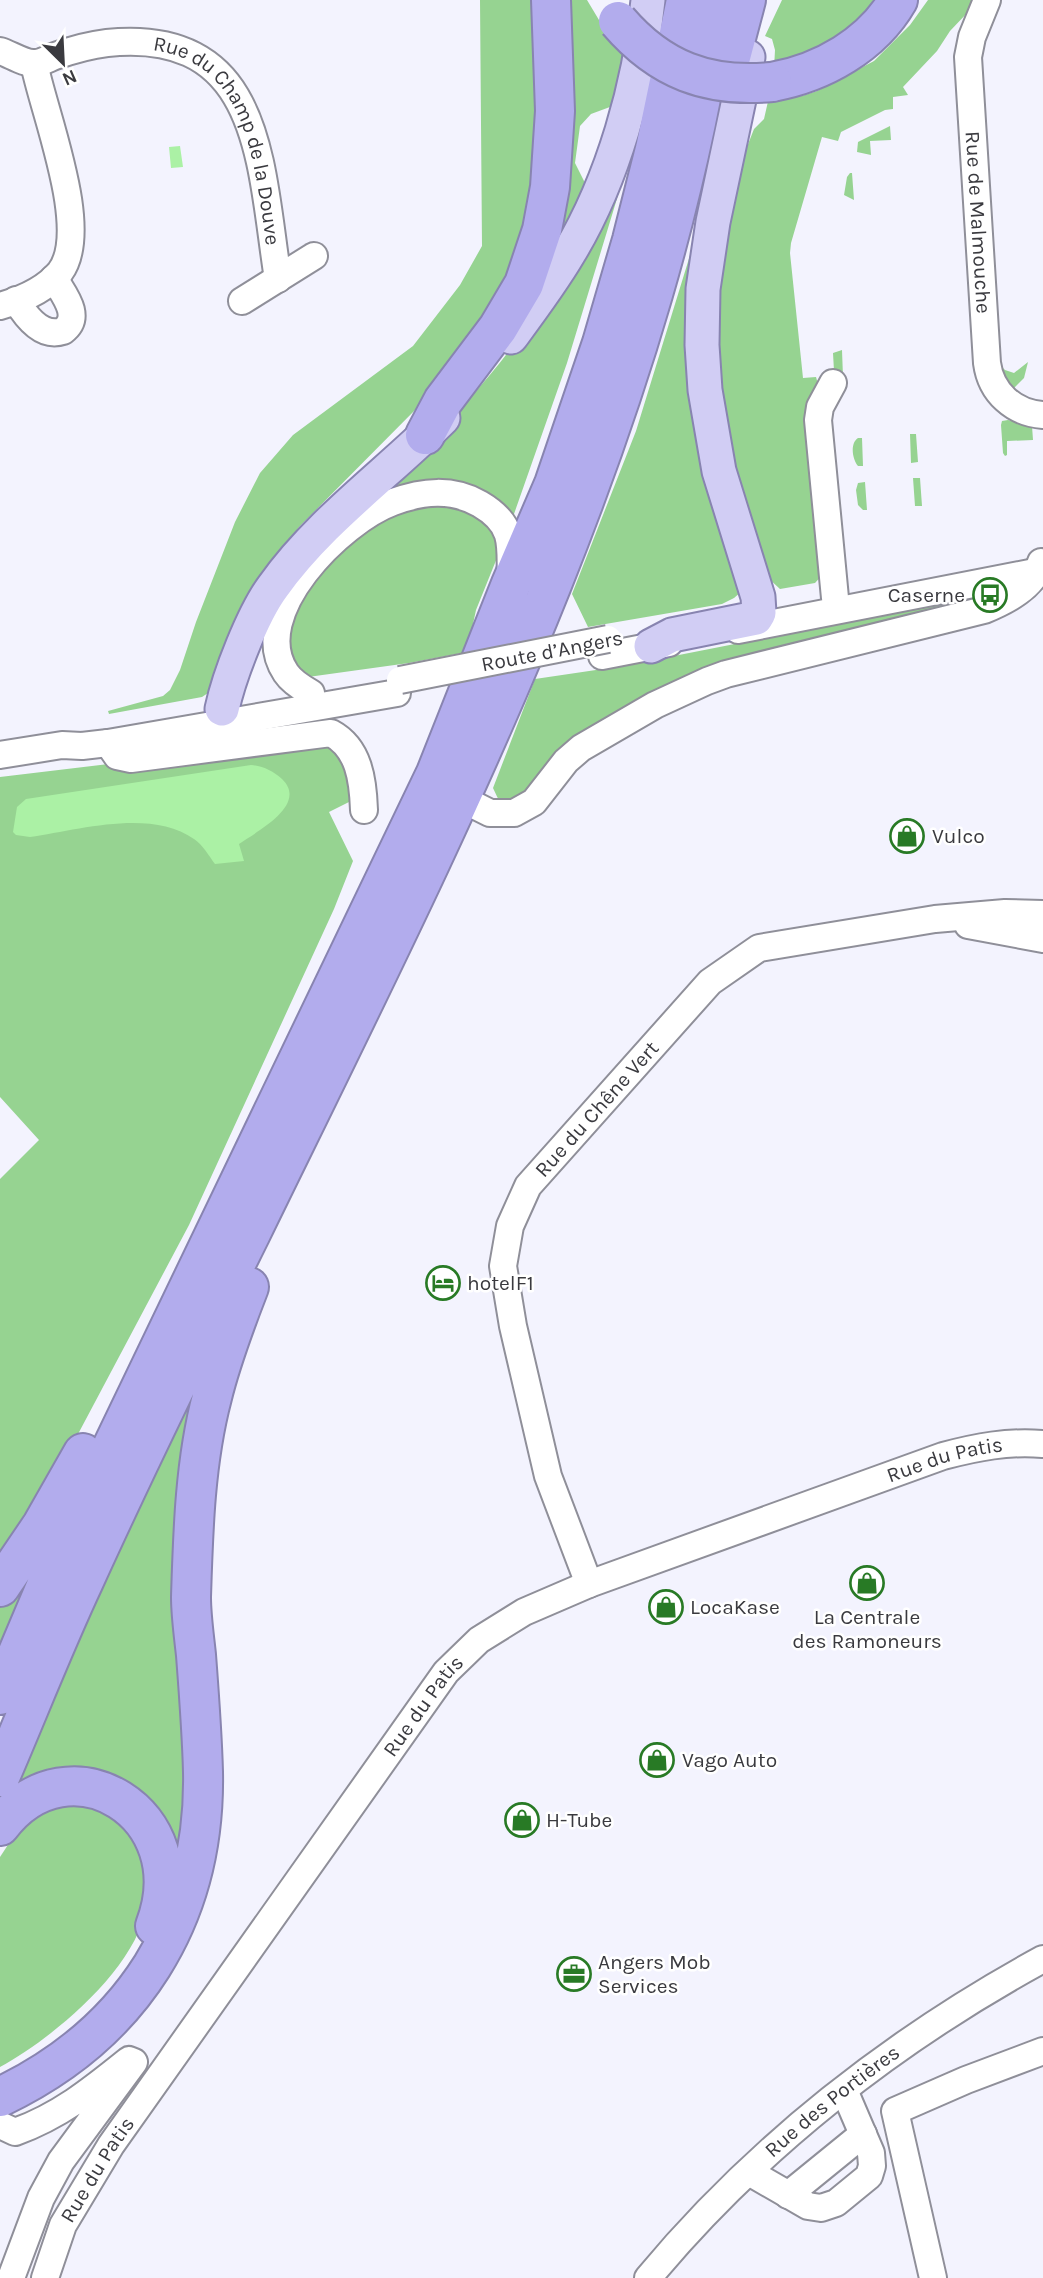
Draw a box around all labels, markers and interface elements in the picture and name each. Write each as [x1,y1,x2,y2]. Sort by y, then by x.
north arrow [28,28,98,98]
street label: Rue du Champ de la Douve [152,31,285,247]
text: N [59,65,80,90]
street label: Rue de Malmouche [961,130,996,314]
bus stop icon: Caserne [971,576,1009,614]
place label: Caserne [888,583,965,607]
street label: Route d’Angers [479,626,625,676]
shop icon: Vulco [888,817,926,855]
place label: Vulco [932,824,985,848]
street label: Rue du Chêne Vert [530,1036,664,1182]
hotel icon: hotelF1 [424,1264,462,1302]
place label: hotelF1 [467,1271,534,1295]
street label: Rue du Patis [883,1432,1004,1487]
shop icon: La Centrale des Ramoneurs [848,1564,886,1602]
shop icon: LocaKase [647,1588,685,1626]
place label: LocaKase [690,1595,780,1619]
place label: La Centrale des Ramoneurs [792,1605,942,1653]
street label: Rue du Patis [378,1650,468,1761]
shop icon: Vago Auto [638,1741,676,1779]
place label: Vago Auto [682,1748,777,1772]
shop icon: H-Tube [503,1801,541,1839]
place label: H-Tube [546,1808,612,1832]
place label: Angers Mob Services [598,1950,711,1998]
office icon: Angers Mob Services [555,1955,593,1993]
street label: Rue des Portières [760,2040,904,2162]
street label: Rue du Patis [55,2112,139,2227]

